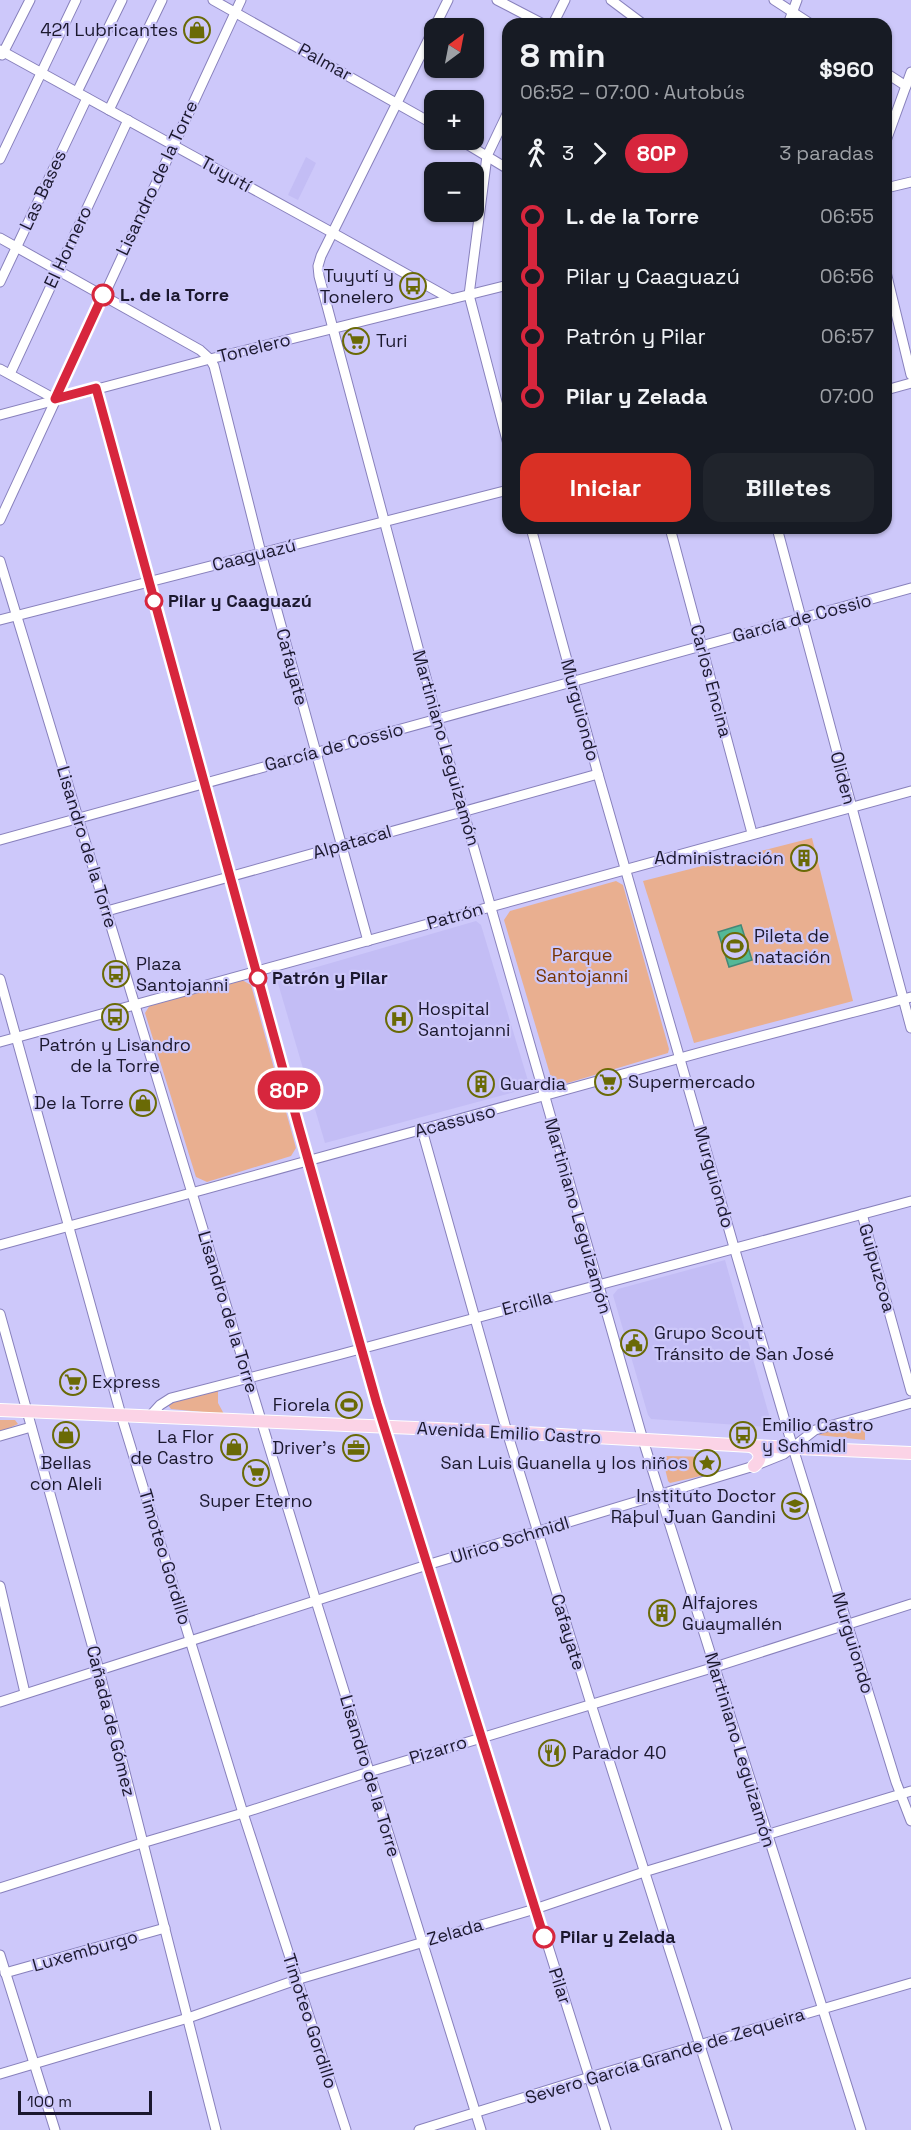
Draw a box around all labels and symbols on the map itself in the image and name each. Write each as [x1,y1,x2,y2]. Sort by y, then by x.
shop icon: 421 Lubricantes [182,15,212,45]
place label: 421 Lubricantes [40,18,178,41]
north arrow [424,18,484,78]
street label: Palmar [294,37,356,86]
street label: Lisandro de la Torre [111,97,203,259]
street label: Las Bases [14,146,71,234]
street label: Tuyutí [197,150,256,197]
street label: El Hornero [38,202,97,292]
place label: Tuyutí y Tonelero [320,264,394,308]
bus stop icon: Tuyutí y Tonelero [398,271,428,301]
place label: L. de la Torre [120,283,229,306]
marker: L. de la Torre [92,284,114,306]
supermarket icon: Turi [341,326,371,356]
street label: Tonelero [215,327,293,368]
place label: Turi [376,329,407,352]
street label: Caaguazú [210,533,298,576]
street label: García de Cossio [730,588,874,647]
place label: Pilar y Caaguazú [168,589,312,612]
marker: Pilar y Caaguazú [145,592,163,610]
street label: Carlos Encina [685,622,738,740]
street label: Cafayate [271,626,314,708]
street label: Martiniano Leguizamón [407,647,485,848]
street label: Murguiondo [556,656,605,764]
street label: García de Cossio [262,717,406,776]
street label: Oliden [825,749,862,807]
street label: Lisandro de la Torre [52,763,123,931]
street label: Alpatacal [310,819,394,864]
building icon: Administración [789,843,819,873]
place label: Administración [654,846,784,869]
street label: Patrón [424,897,486,934]
place label: Pileta de natación [754,924,830,968]
sports icon: Pileta de natación [720,931,750,961]
park label: Parque Santojanni [536,943,628,987]
place label: Plaza Santojanni [136,952,229,996]
bus stop icon: Plaza Santojanni [101,959,131,989]
place label: Patrón y Pilar [272,966,388,989]
marker: Patrón y Pilar [249,969,267,987]
place label: Hospital Santojanni [418,997,511,1041]
bus stop icon: Patrón y Lisandro de la Torre [100,1002,130,1032]
hospital icon: Hospital Santojanni [384,1004,414,1034]
place label: Patrón y Lisandro de la Torre [39,1033,191,1077]
supermarket icon: Supermercado [593,1067,623,1097]
building icon: Guardia [466,1069,496,1099]
line badge: 80P [254,1070,324,1110]
place label: Supermercado [628,1070,755,1093]
place label: Guardia [500,1072,566,1095]
shop icon: De la Torre [128,1088,158,1118]
place label: De la Torre [34,1091,124,1114]
street label: Acassuso [412,1099,498,1142]
street label: Martiniano Leguizamón [539,1115,617,1316]
street label: Murguiondo [689,1123,740,1230]
street label: Guipuzcoa [854,1221,901,1315]
street label: Lisandro de la Torre [193,1228,264,1396]
street label: Ercilla [499,1285,554,1320]
place label: Grupo Scout Tránsito de San José [654,1321,834,1365]
public building icon: Grupo Scout Tránsito de San José [619,1328,649,1358]
supermarket icon: Express [58,1367,88,1397]
place label: Express [92,1370,161,1393]
sports icon: Fiorela [334,1390,364,1420]
place label: Fiorela [273,1393,330,1416]
place label: Emilio Castro y Schmidl [762,1413,874,1457]
street label: Avenida Emilio Castro [416,1416,602,1449]
shop icon: Bellas con Aleli [51,1420,81,1450]
bus stop icon: Emilio Castro y Schmidl [728,1420,758,1450]
place label: La Flor de Castro [130,1425,214,1469]
shop icon: La Flor de Castro [219,1432,249,1462]
office icon: Driver's [341,1433,371,1463]
place label: Driver's [272,1436,336,1459]
place icon: San Luis Guanella y los niños [692,1448,722,1478]
place label: Bellas con Aleli [30,1451,102,1495]
place label: San Luis Guanella y los niños [441,1451,688,1474]
supermarket icon: Super Eterno [241,1458,271,1488]
place label: Instituto Doctor Raþul Juan Gandini [611,1484,776,1528]
street label: Timoteo Gordillo [134,1486,197,1628]
place label: Super Eterno [199,1489,313,1512]
school or university icon: Instituto Doctor Raþul Juan Gandini [780,1491,810,1521]
street label: Ulrico Schmidl [448,1511,572,1568]
street label: Murguiondo [827,1589,880,1696]
street label: Cafayate [546,1591,591,1673]
place label: Alfajores Guaymallén [682,1591,782,1635]
building icon: Alfajores Guaymallén [647,1598,677,1628]
street label: Cañada de Gómez [82,1643,141,1799]
street label: Martiniano Leguizamón [700,1650,781,1850]
street label: Lisandro de la Torre [335,1692,406,1860]
street label: Pizarro [406,1730,470,1769]
restaurant icon: Parador 40 [537,1738,567,1768]
place label: Parador 40 [572,1741,666,1764]
street label: Zelada [424,1913,486,1950]
street label: Luxemburgo [29,1924,140,1977]
place label: Pilar y Zelada [560,1925,676,1948]
marker: Pilar y Zelada [533,1926,555,1948]
street label: Timoteo Gordillo [278,1950,343,2091]
street label: Pilar [544,1965,577,2007]
street label: Severo García Grande de Zequeira [522,2002,807,2109]
scale bar [18,2088,152,2116]

